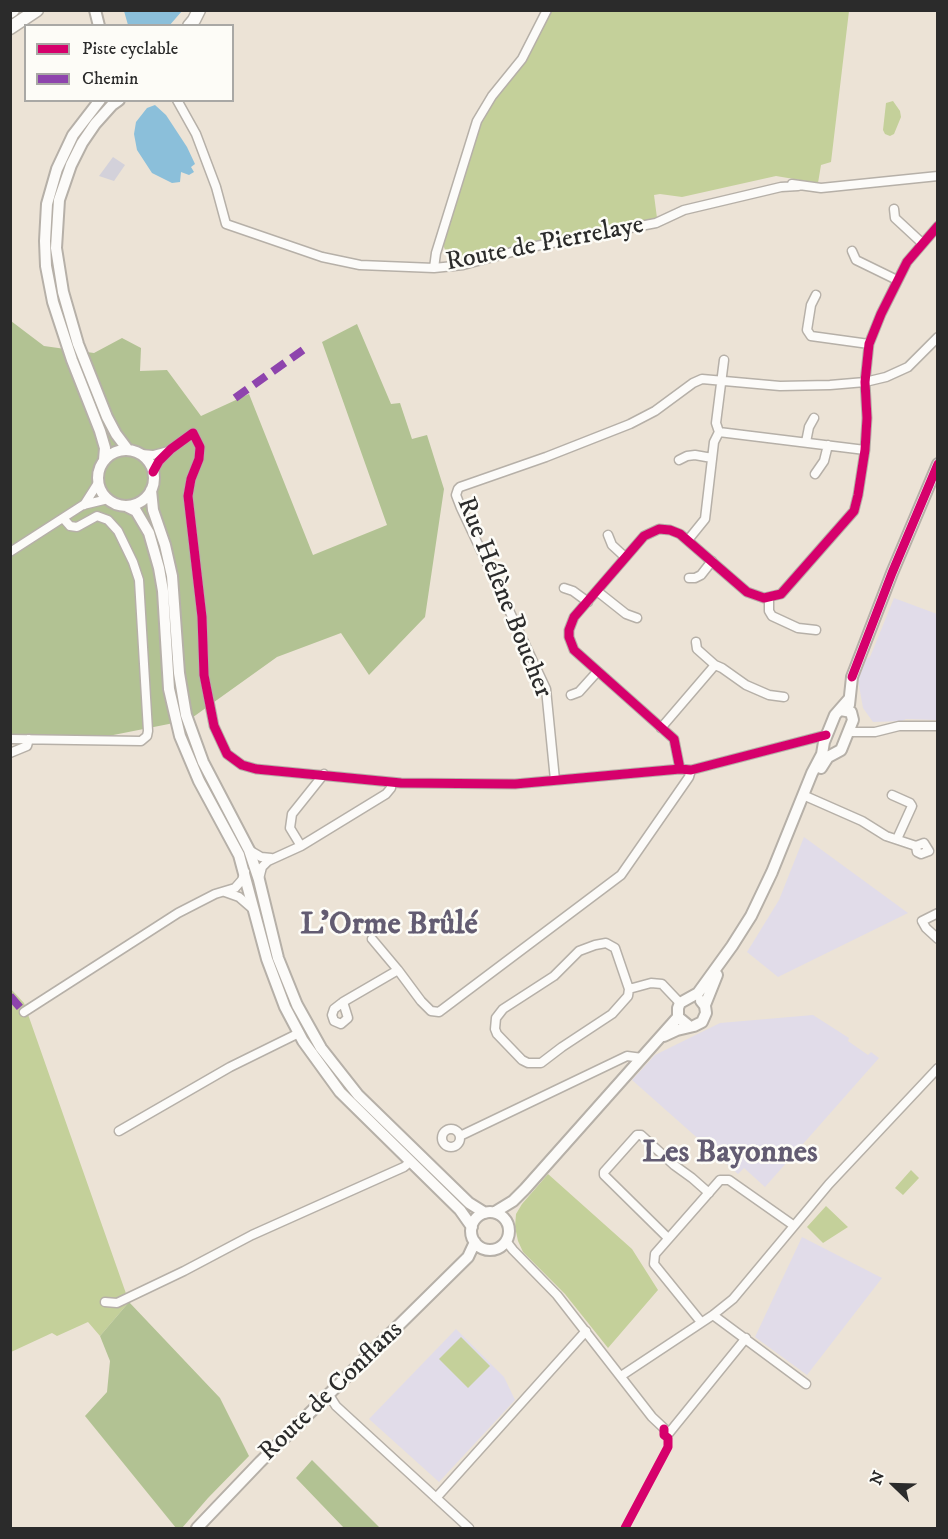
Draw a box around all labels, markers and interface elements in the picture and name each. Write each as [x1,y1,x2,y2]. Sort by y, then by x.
legend [24,24,234,102]
text: Piste cyclable [82,38,178,60]
text: Chemin [82,68,138,90]
street label: Route de Pierrelaye [443,211,647,279]
street label: Rue Hélène Boucher [449,493,557,703]
district label: L'Orme Brûlé [300,907,478,945]
district label: Les Bayonnes [642,1135,818,1173]
street label: Route de Conflans [254,1316,410,1468]
north arrow [864,1455,924,1515]
text: N [866,1468,889,1488]

